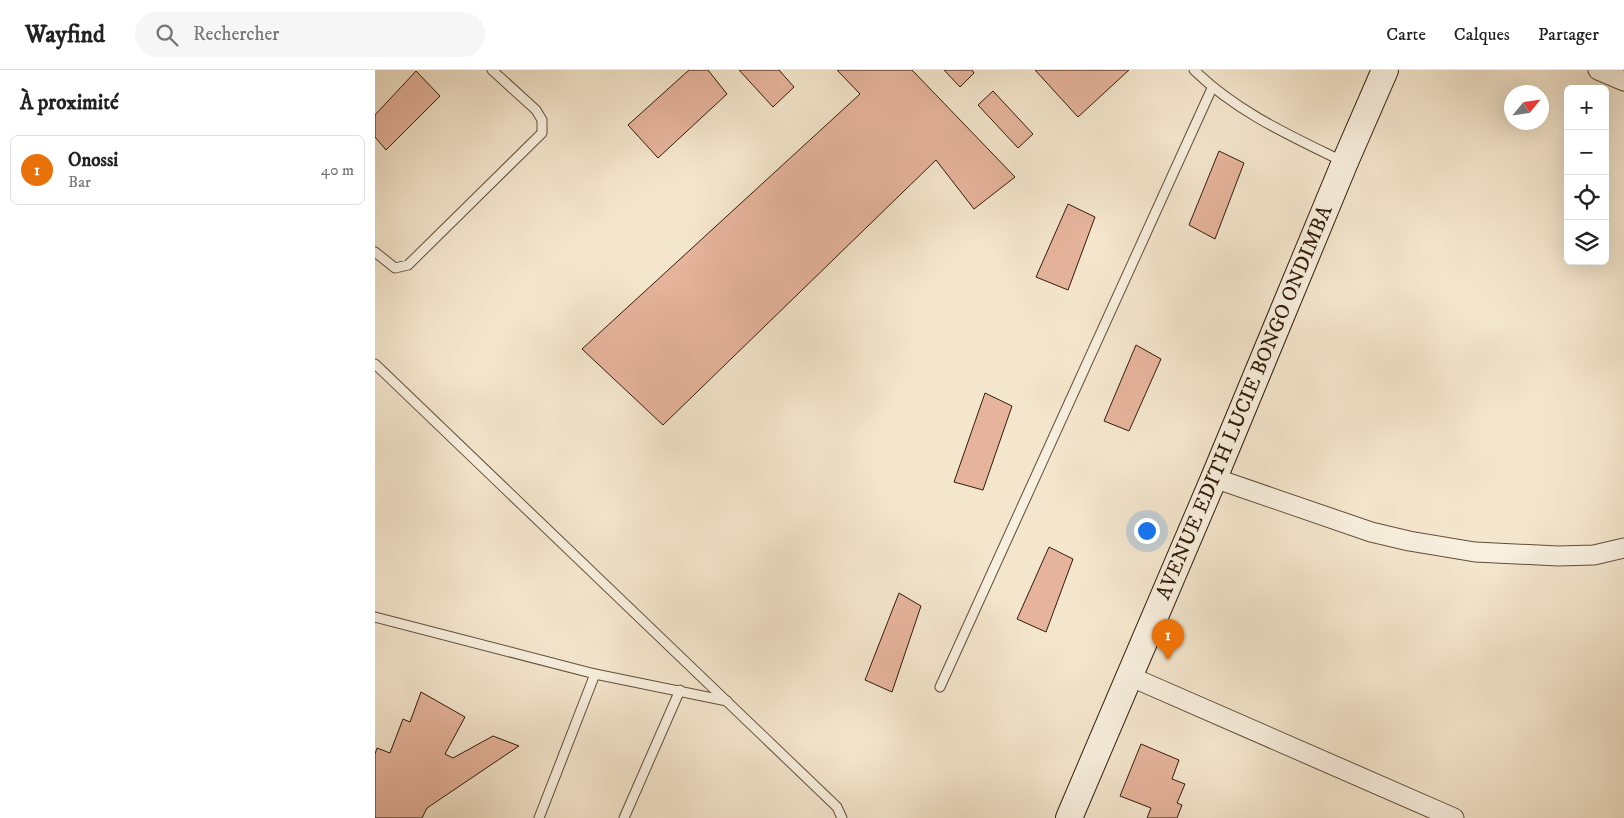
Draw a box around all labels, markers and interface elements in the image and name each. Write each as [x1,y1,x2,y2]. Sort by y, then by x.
search box [135,12,485,57]
text: Wayfind [25,20,105,50]
icon: search [153,21,181,49]
text: Rechercher [193,23,279,46]
text: Carte [1386,24,1426,46]
text: Calques [1454,24,1510,46]
text: Partager [1538,24,1599,46]
north arrow [1504,85,1549,130]
map controls [1564,85,1609,265]
button: + [1564,85,1609,130]
text: À proximité [20,90,119,116]
button: − [1564,130,1609,175]
text: Onossi [68,149,118,172]
text: 1 [34,160,40,180]
text: 40 m [321,160,354,180]
text: Bar [68,172,91,192]
button: locate [1564,175,1609,220]
street label: AVENUE EDITH LUCIE BONGO ONDIMBA [1151,201,1339,604]
button: layers [1564,220,1609,265]
your location [1134,518,1160,544]
pin: 1 [1152,619,1184,660]

